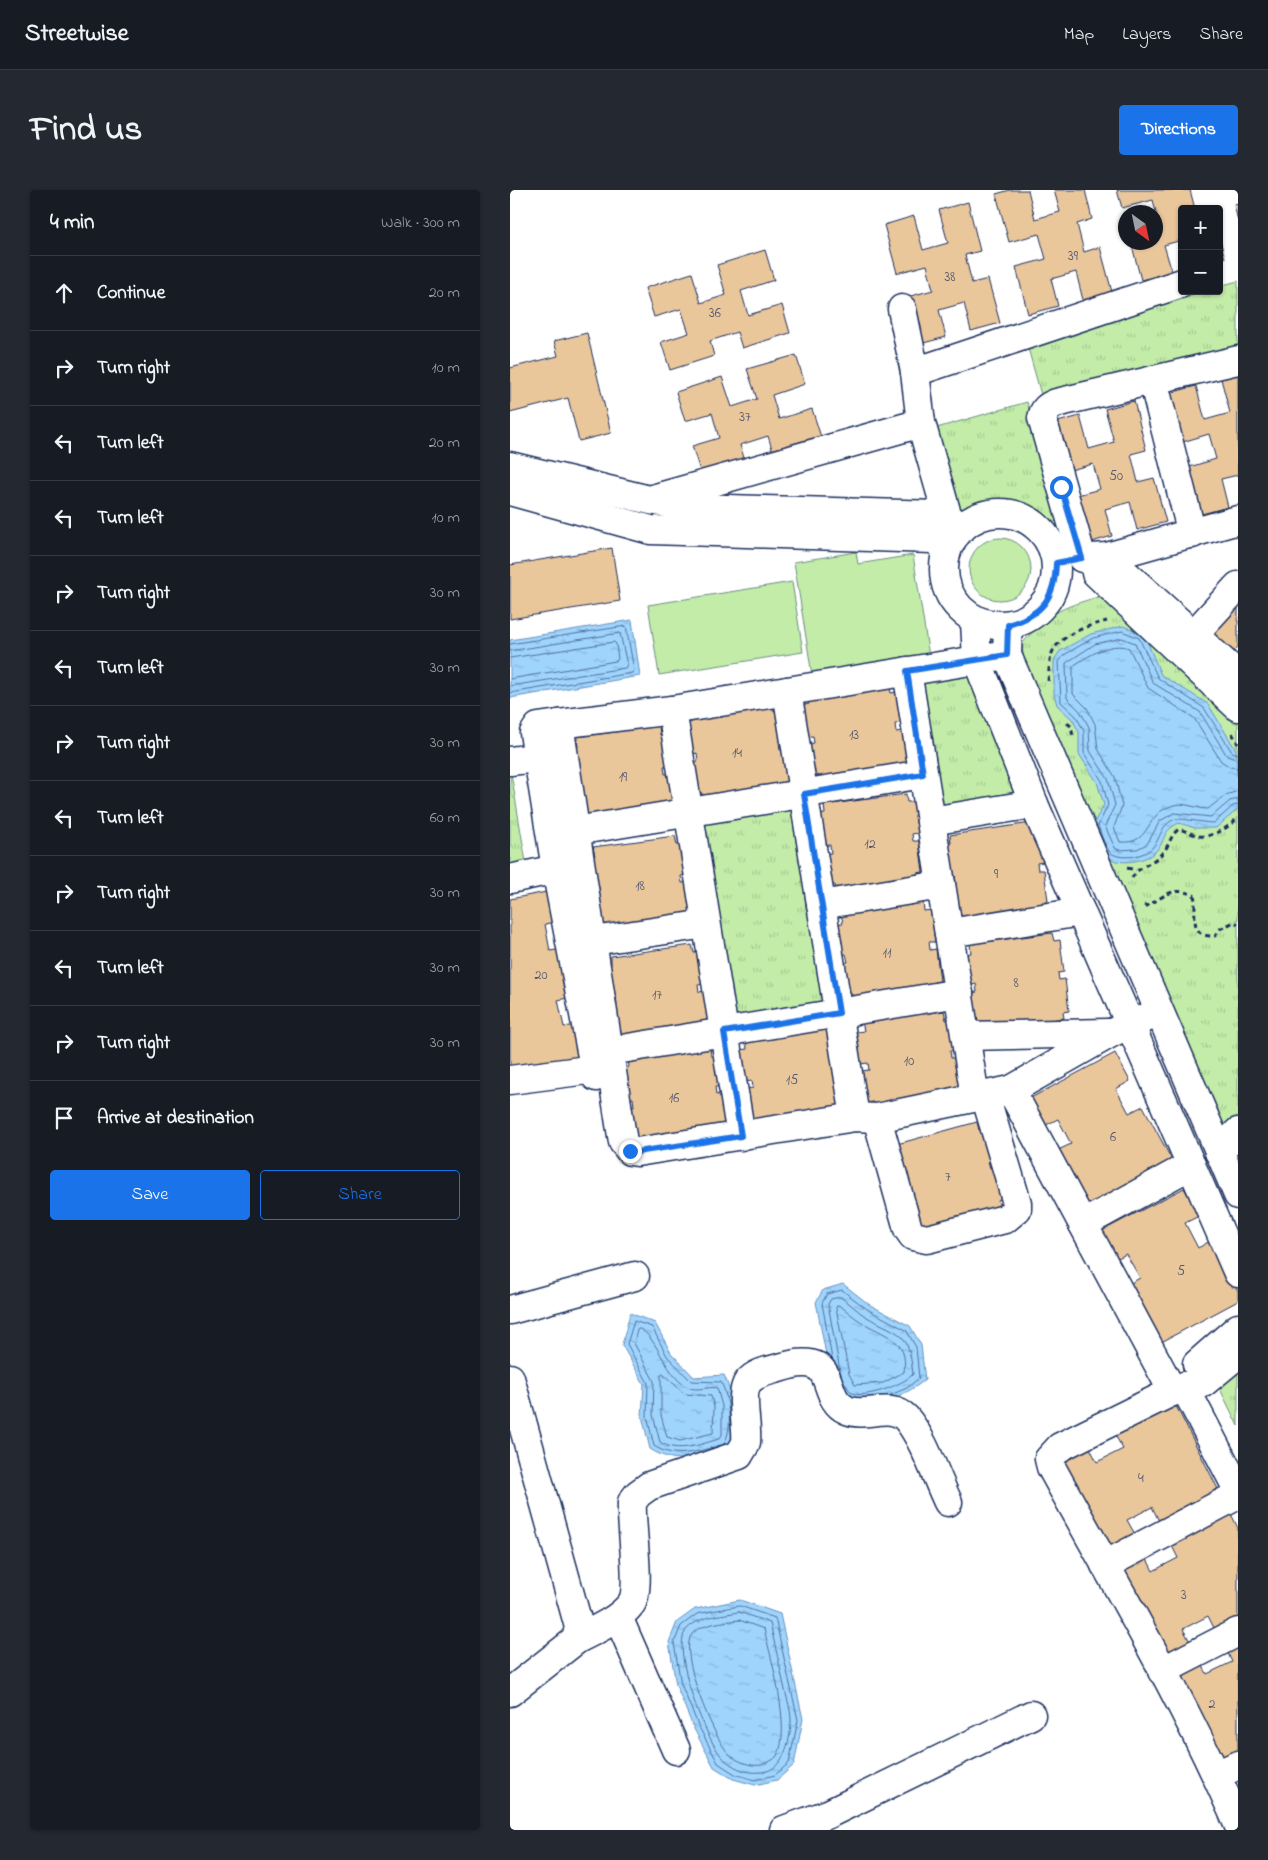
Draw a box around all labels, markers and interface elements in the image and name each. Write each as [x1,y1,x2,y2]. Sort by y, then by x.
text: Streetwise [25,17,129,52]
text: Map [1064,22,1094,48]
text: Layers [1122,22,1172,48]
text: Share [1200,22,1243,48]
text: Find us [30,105,142,156]
button: Directions [1119,105,1238,155]
north arrow [1118,205,1163,250]
map controls [1178,205,1223,295]
button: + [1178,205,1223,250]
text: 4 min [50,208,94,238]
text: Walk · 300 m [381,211,460,235]
house number: 39 [1068,246,1079,267]
button: − [1178,250,1223,295]
house number: 38 [944,267,956,288]
icon: ahead [50,279,78,307]
text: Continue [97,280,165,307]
text: 20 m [429,281,460,305]
house number: 36 [709,303,721,324]
icon: right [50,354,78,382]
text: Turn right [97,355,170,382]
text: 10 m [432,356,460,380]
house number: 37 [739,407,751,428]
icon: left [50,429,78,457]
text: Turn left [97,430,164,457]
text: 20 m [429,431,460,455]
house number: 50 [1109,466,1123,487]
route start [1050,476,1073,499]
icon: left [50,504,78,532]
text: Turn left [97,505,164,532]
text: 10 m [432,506,460,530]
icon: right [50,579,78,607]
text: Turn right [97,580,170,607]
text: 30 m [430,581,460,605]
icon: left [50,654,78,682]
text: Turn left [97,655,164,682]
text: 30 m [430,656,460,680]
house number: 13 [849,725,859,746]
icon: right [50,729,78,757]
text: Turn right [97,730,170,757]
text: 30 m [430,731,460,755]
house number: 14 [732,743,742,764]
house number: 19 [619,767,628,788]
icon: left [50,804,78,832]
text: Turn left [97,805,164,832]
text: 60 m [430,806,460,830]
house number: 12 [864,834,876,855]
house number: 9 [994,864,999,885]
house number: 18 [635,876,645,897]
icon: right [50,879,78,907]
text: Turn right [97,880,170,907]
text: 30 m [430,881,460,905]
house number: 11 [883,943,892,964]
icon: left [50,954,78,982]
text: Turn left [97,955,164,982]
text: 30 m [430,956,460,980]
house number: 20 [534,965,548,986]
house number: 8 [1013,973,1019,994]
house number: 17 [652,985,662,1006]
icon: right [50,1029,78,1057]
text: Turn right [97,1030,170,1057]
text: 30 m [430,1031,460,1055]
house number: 10 [904,1051,914,1072]
house number: 15 [786,1070,798,1091]
house number: 16 [669,1088,679,1109]
icon: arrive [50,1104,78,1132]
text: Arrive at destination [97,1105,254,1132]
house number: 6 [1110,1127,1116,1148]
route end [619,1140,642,1163]
house number: 7 [945,1167,951,1188]
button: Save [50,1170,250,1220]
button: Share [260,1170,460,1220]
house number: 5 [1177,1261,1185,1282]
house number: 4 [1138,1468,1144,1489]
house number: 3 [1181,1585,1187,1606]
house number: 2 [1209,1694,1216,1715]

